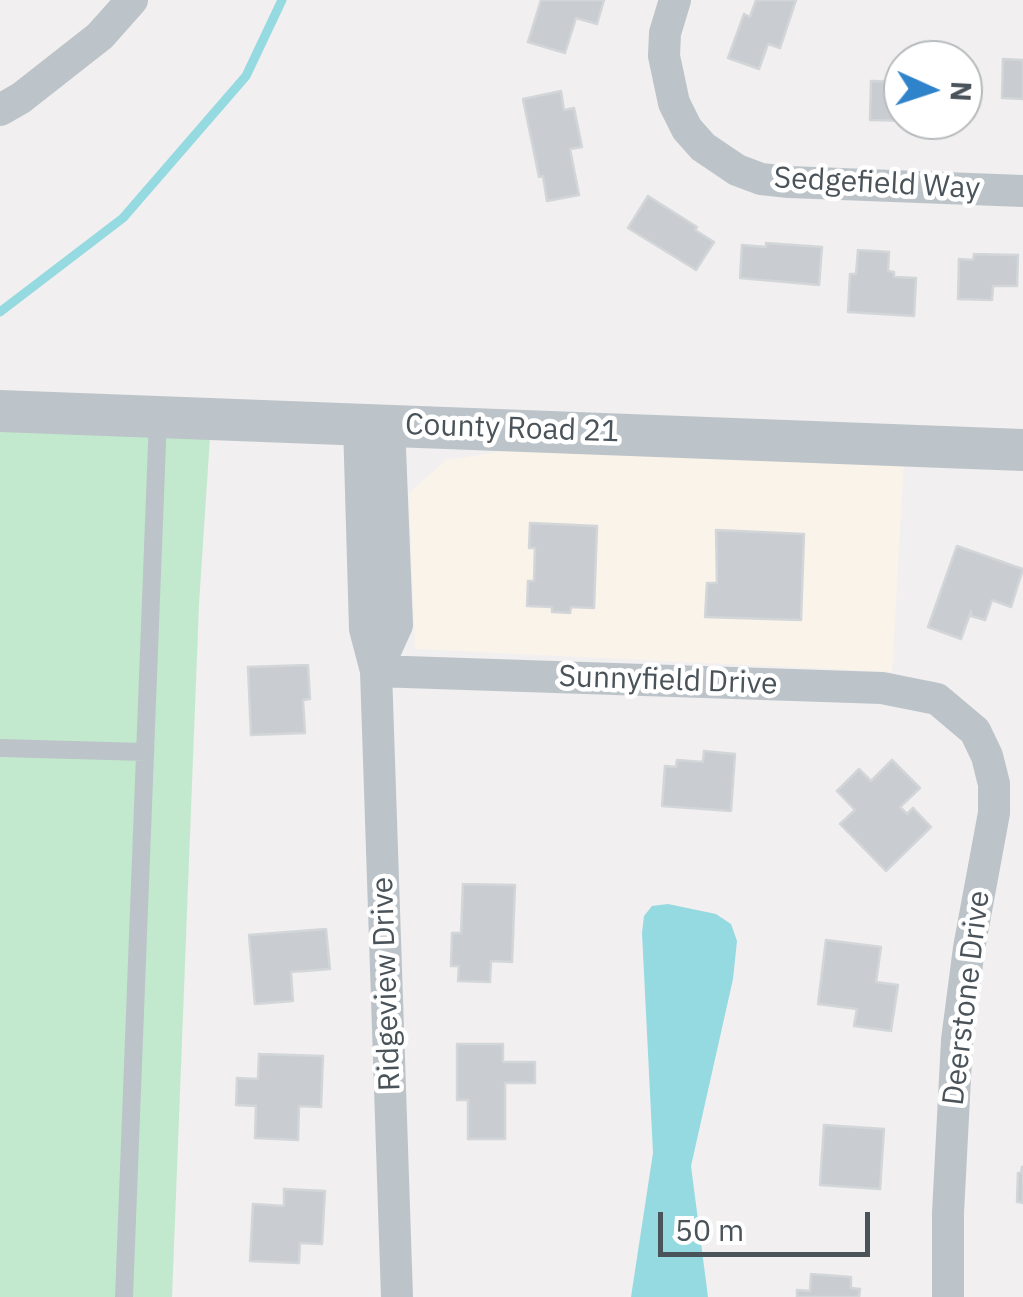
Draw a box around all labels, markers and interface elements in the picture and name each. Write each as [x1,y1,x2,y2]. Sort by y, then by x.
north arrow [883,40,983,140]
text: N [942,80,980,103]
street label: Sedgefield Way [773,161,981,207]
street label: County Road 21 [404,407,620,451]
street label: Sunnyfield Drive [558,659,778,703]
street label: Ridgeview Drive [365,876,409,1092]
street label: Deerstone Drive [936,889,998,1107]
scale bar [663,1192,876,1254]
text: 50 m [675,1210,744,1249]

